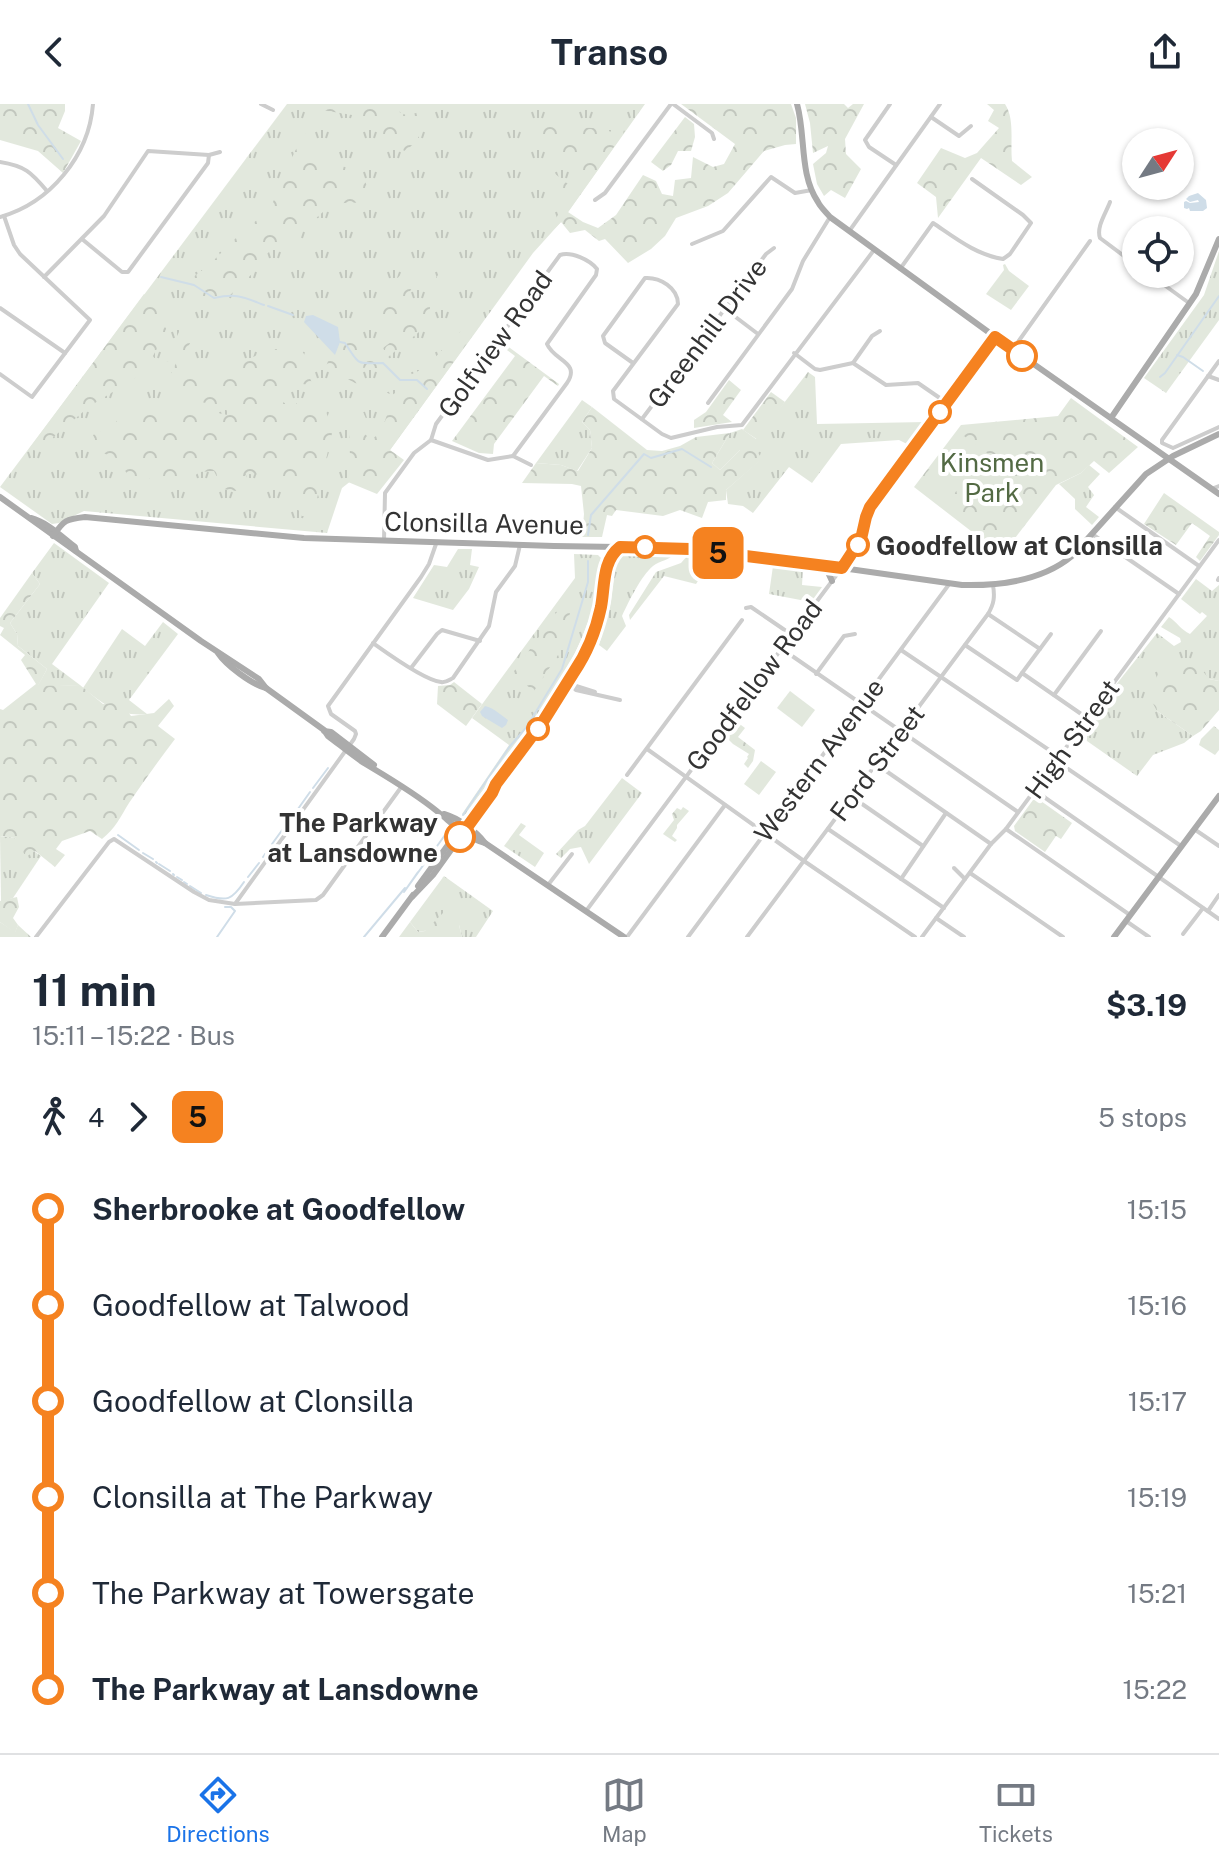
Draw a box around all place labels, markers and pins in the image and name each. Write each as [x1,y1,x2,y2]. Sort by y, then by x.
unlabelled marker [1007,341,1037,371]
unlabelled marker [929,401,951,423]
place label: Goodfellow at Clonsilla [876,530,1163,561]
marker: Goodfellow at Clonsilla [847,534,869,556]
unlabelled marker [634,536,656,558]
unlabelled marker [527,718,549,740]
place label: The Parkway at Lansdowne [267,807,438,868]
marker: The Parkway at Lansdowne [445,822,475,852]

